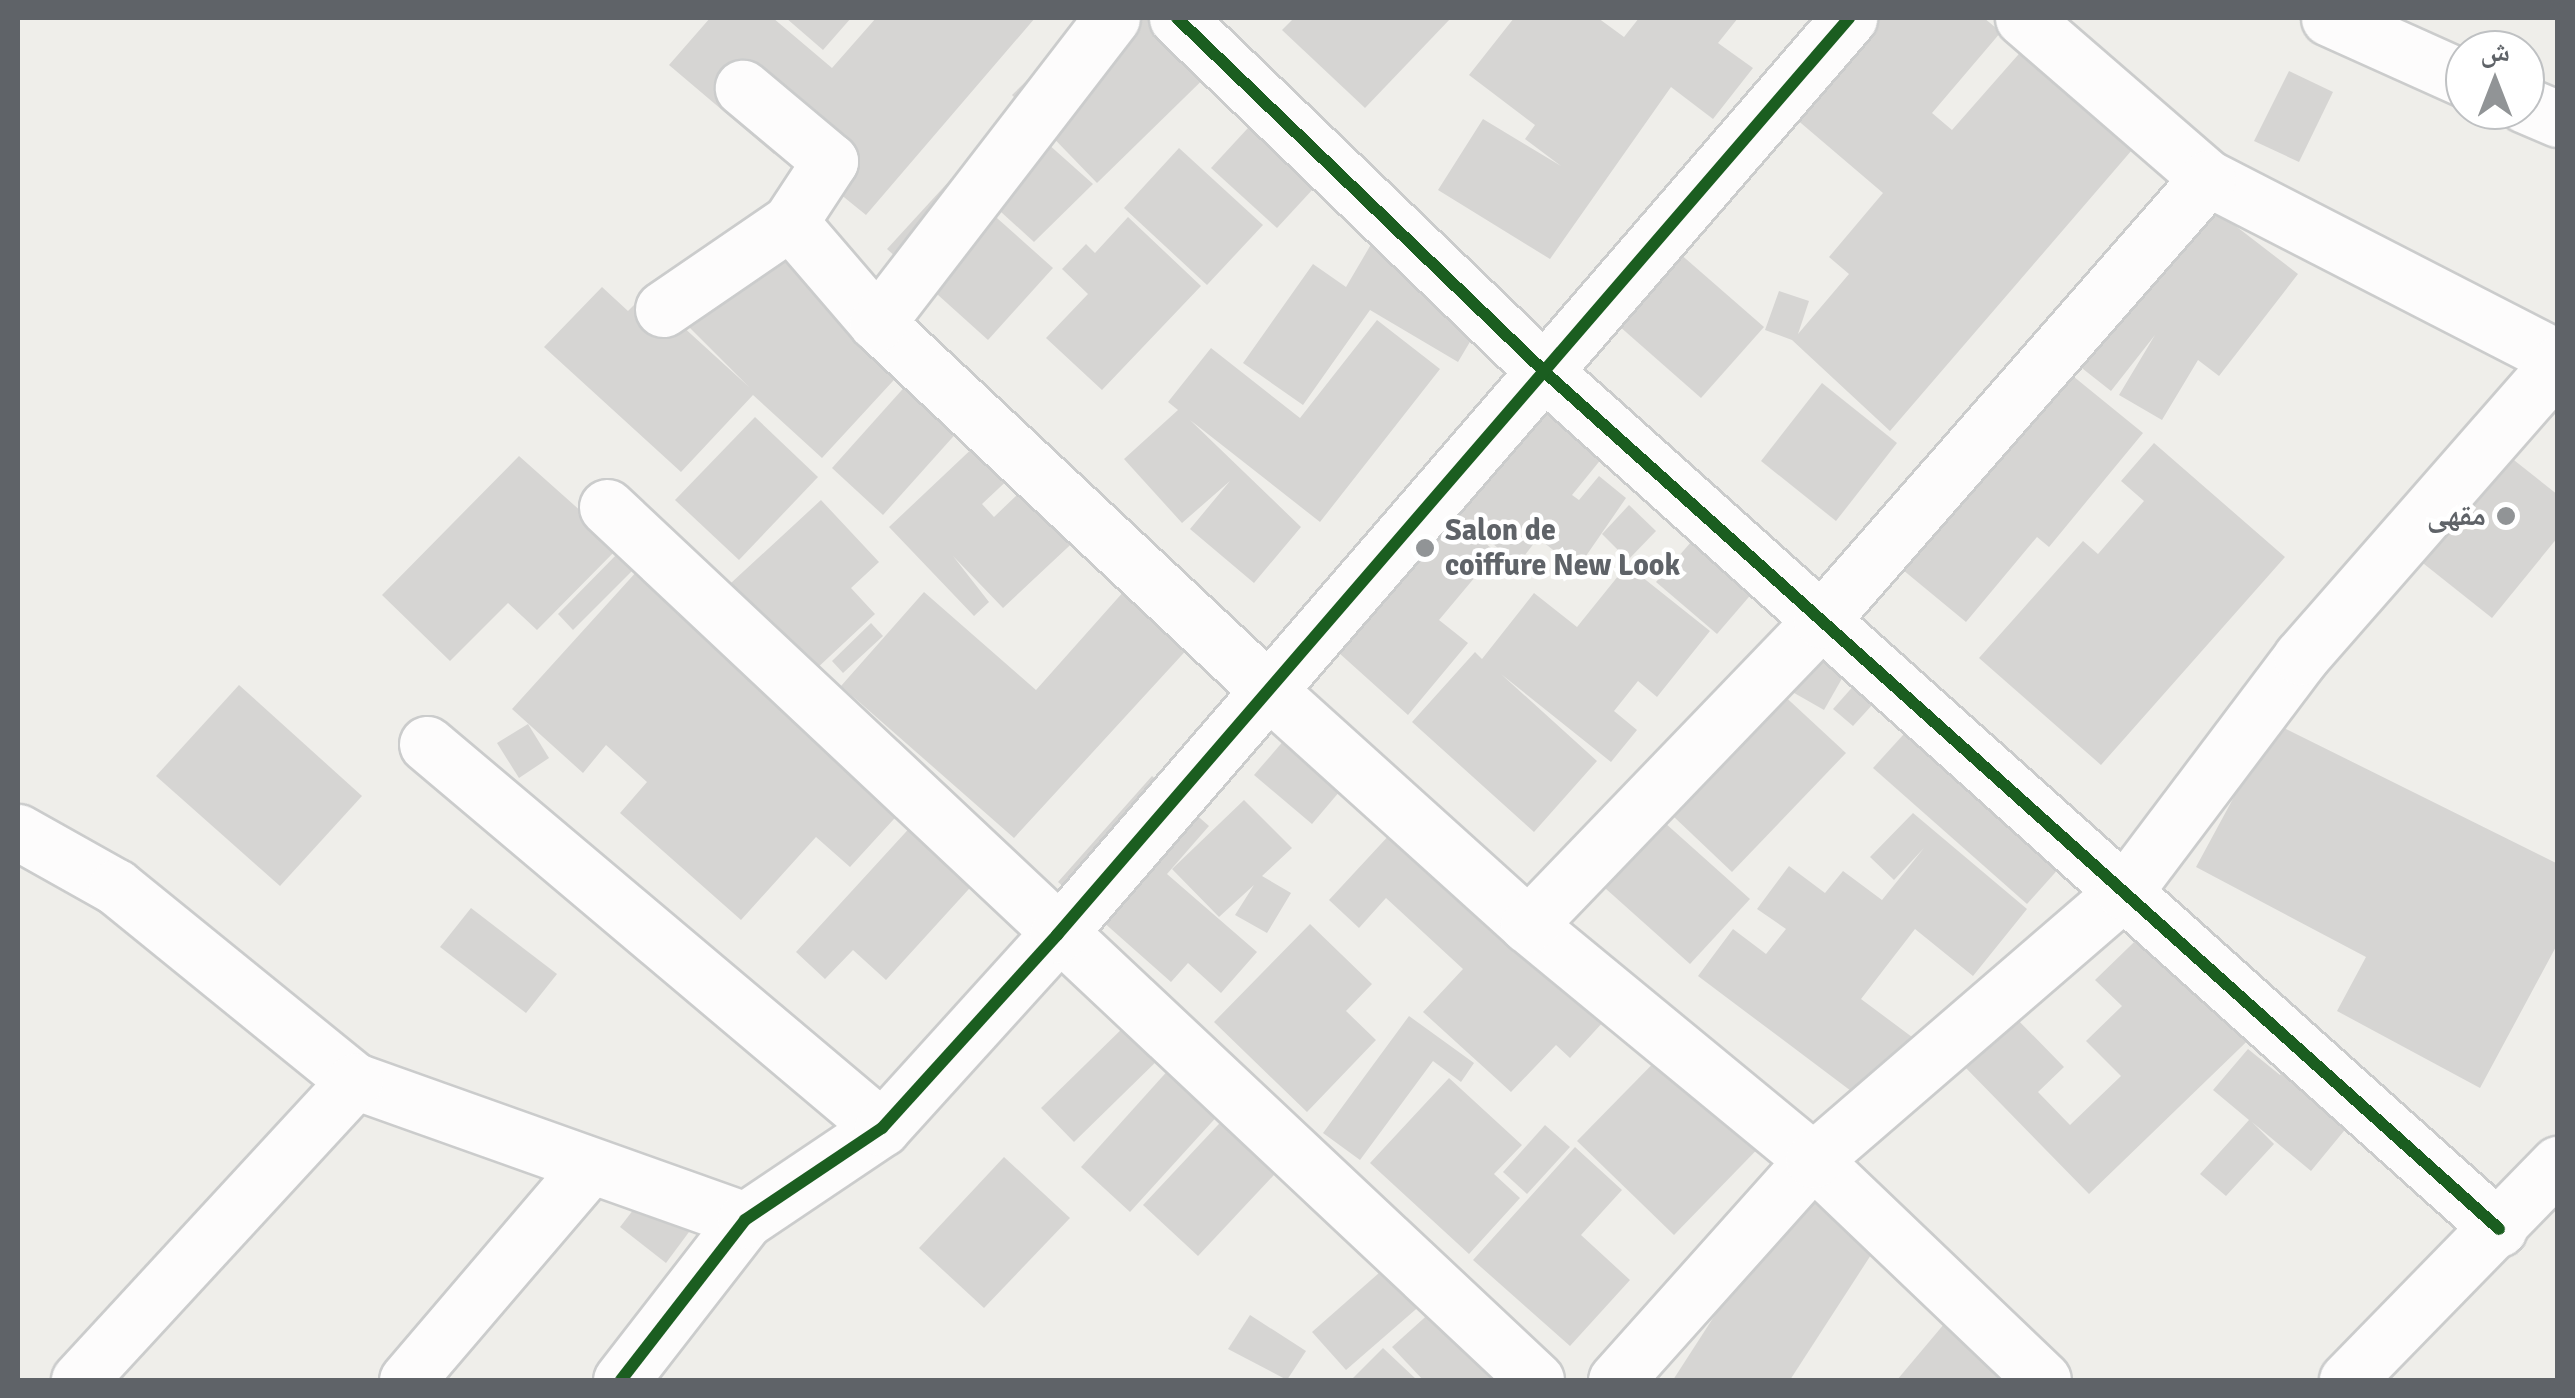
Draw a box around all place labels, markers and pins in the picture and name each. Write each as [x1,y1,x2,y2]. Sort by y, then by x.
place label: مقهى [2427,498,2486,534]
marker: مقهى [2495,505,2517,527]
place label: Salon de coiffure New Look [1445,513,1680,584]
marker: Salon de coiffure New Look [1414,537,1436,559]

